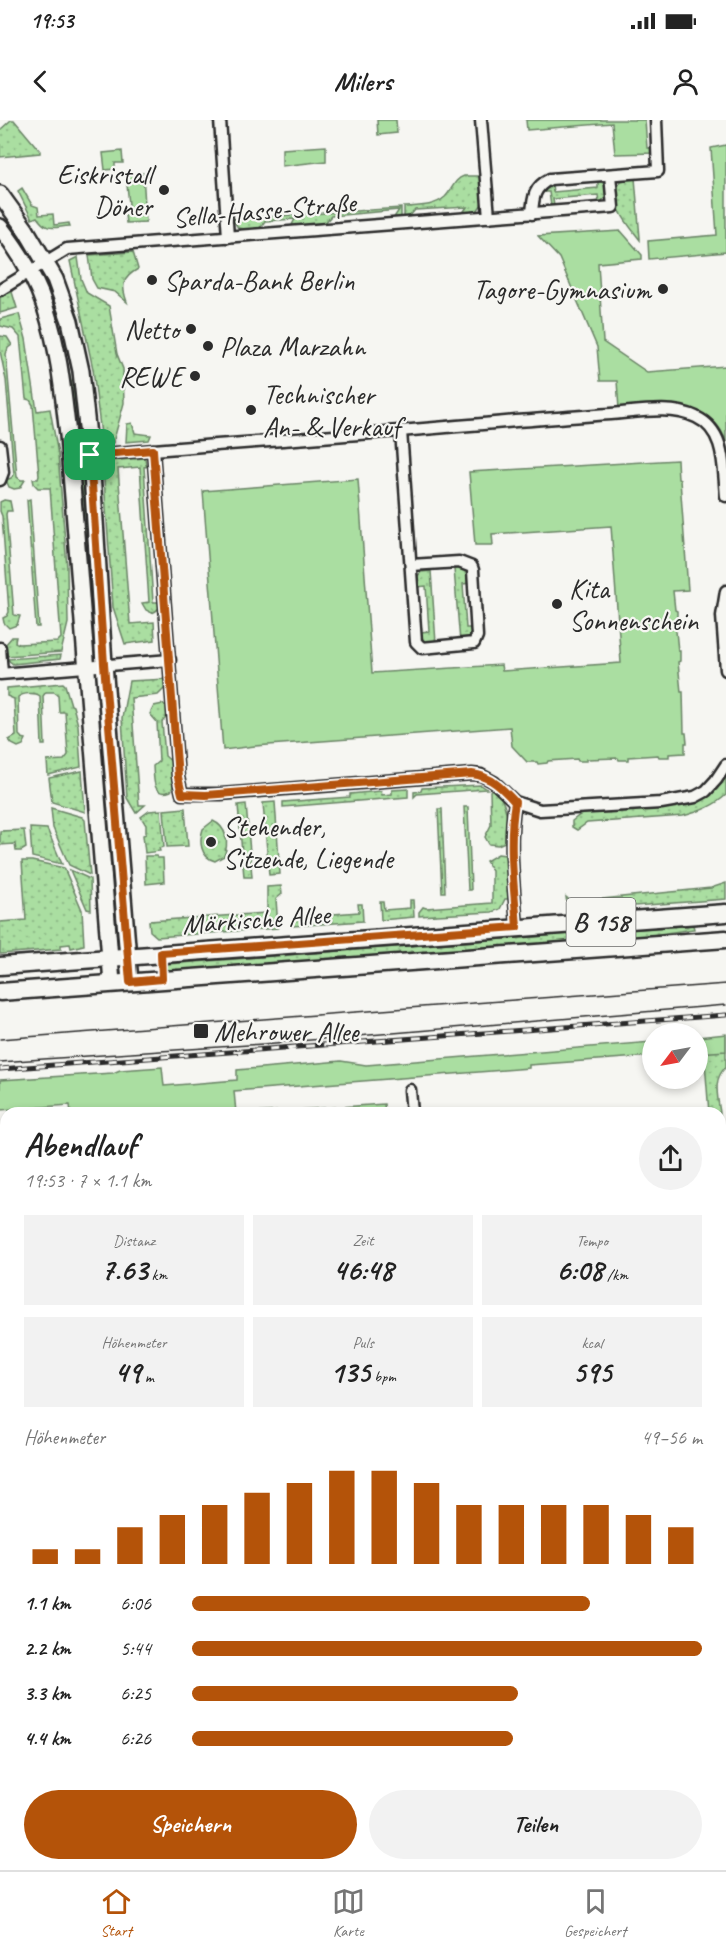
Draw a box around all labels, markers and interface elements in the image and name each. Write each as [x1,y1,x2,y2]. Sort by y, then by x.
text: 19:53 [30,7,73,35]
text: Milers [334,64,392,98]
icon: back [24,65,57,98]
icon: person [669,65,702,98]
place label: Eiskristall Döner [57,157,157,224]
marker: Eiskristall Döner [157,183,171,197]
street label: Sella-Hasse-Straße [171,184,359,235]
place label: Sparda-Bank Berlin [164,263,355,298]
place label: Tagore-Gymnasium [473,272,653,307]
marker: Sparda-Bank Berlin [145,273,159,287]
marker: Tagore-Gymnasium [656,282,670,296]
place label: Netto [124,312,182,347]
marker: Netto [184,322,198,336]
place label: Plaza Marzahn [220,329,367,364]
marker: Plaza Marzahn [201,339,215,353]
place label: REWE [119,359,187,394]
marker: REWE [188,369,202,383]
place label: Technischer An- & Verkauf [263,377,407,444]
marker: Technischer An- & Verkauf [244,403,258,417]
pin [64,429,115,480]
icon: arrive [73,438,106,471]
place label: Kita Sonnenschein [569,571,700,638]
marker: Kita Sonnenschein [550,597,564,611]
place label: Stehender, Sitzende, Liegende [223,809,395,876]
marker: Stehender, Sitzende, Liegende [204,835,218,849]
street label: Märkische Allee [181,896,333,942]
road number: B 158 [566,898,636,946]
place label: Mehrower Allee [214,1014,360,1049]
marker: Mehrower Allee [192,1022,210,1040]
north arrow [642,1023,708,1089]
map controls [642,1023,708,1089]
text: Abendlauf [24,1124,136,1166]
button: share [639,1127,702,1190]
text: 19:53 · 7 × 1.1 km [24,1168,151,1193]
text: Distanz [113,1231,155,1251]
text: Zeit [352,1231,374,1251]
text: Tempo [576,1231,608,1251]
text: 7.63 [101,1251,148,1289]
text: 46:48 [333,1251,393,1289]
text: 6:08 [556,1251,603,1289]
text: km [148,1265,167,1285]
text: /km [603,1265,628,1285]
text: Höhenmeter [102,1333,166,1353]
text: Puls [352,1333,374,1353]
text: kcal [581,1333,603,1353]
text: 49 [114,1353,141,1391]
text: 135 [330,1353,370,1391]
text: 595 [572,1353,612,1391]
text: m [141,1367,154,1387]
text: bpm [370,1367,396,1387]
text: Höhenmeter [24,1425,105,1450]
text: 49–56 m [641,1425,702,1450]
text: 1.1 km [24,1591,71,1616]
text: 6:06 [120,1591,151,1616]
text: 2.2 km [24,1636,71,1661]
text: 5:44 [120,1636,151,1661]
text: 3.3 km [24,1681,71,1706]
text: 6:25 [120,1681,151,1706]
text: 4.4 km [24,1726,71,1751]
text: 6:26 [120,1726,151,1751]
button: Speichern [24,1790,357,1859]
button: Teilen [369,1790,702,1859]
tab: Start [100,1885,133,1941]
tab: Karte [332,1885,365,1941]
tab: Gespeichert [564,1885,626,1941]

